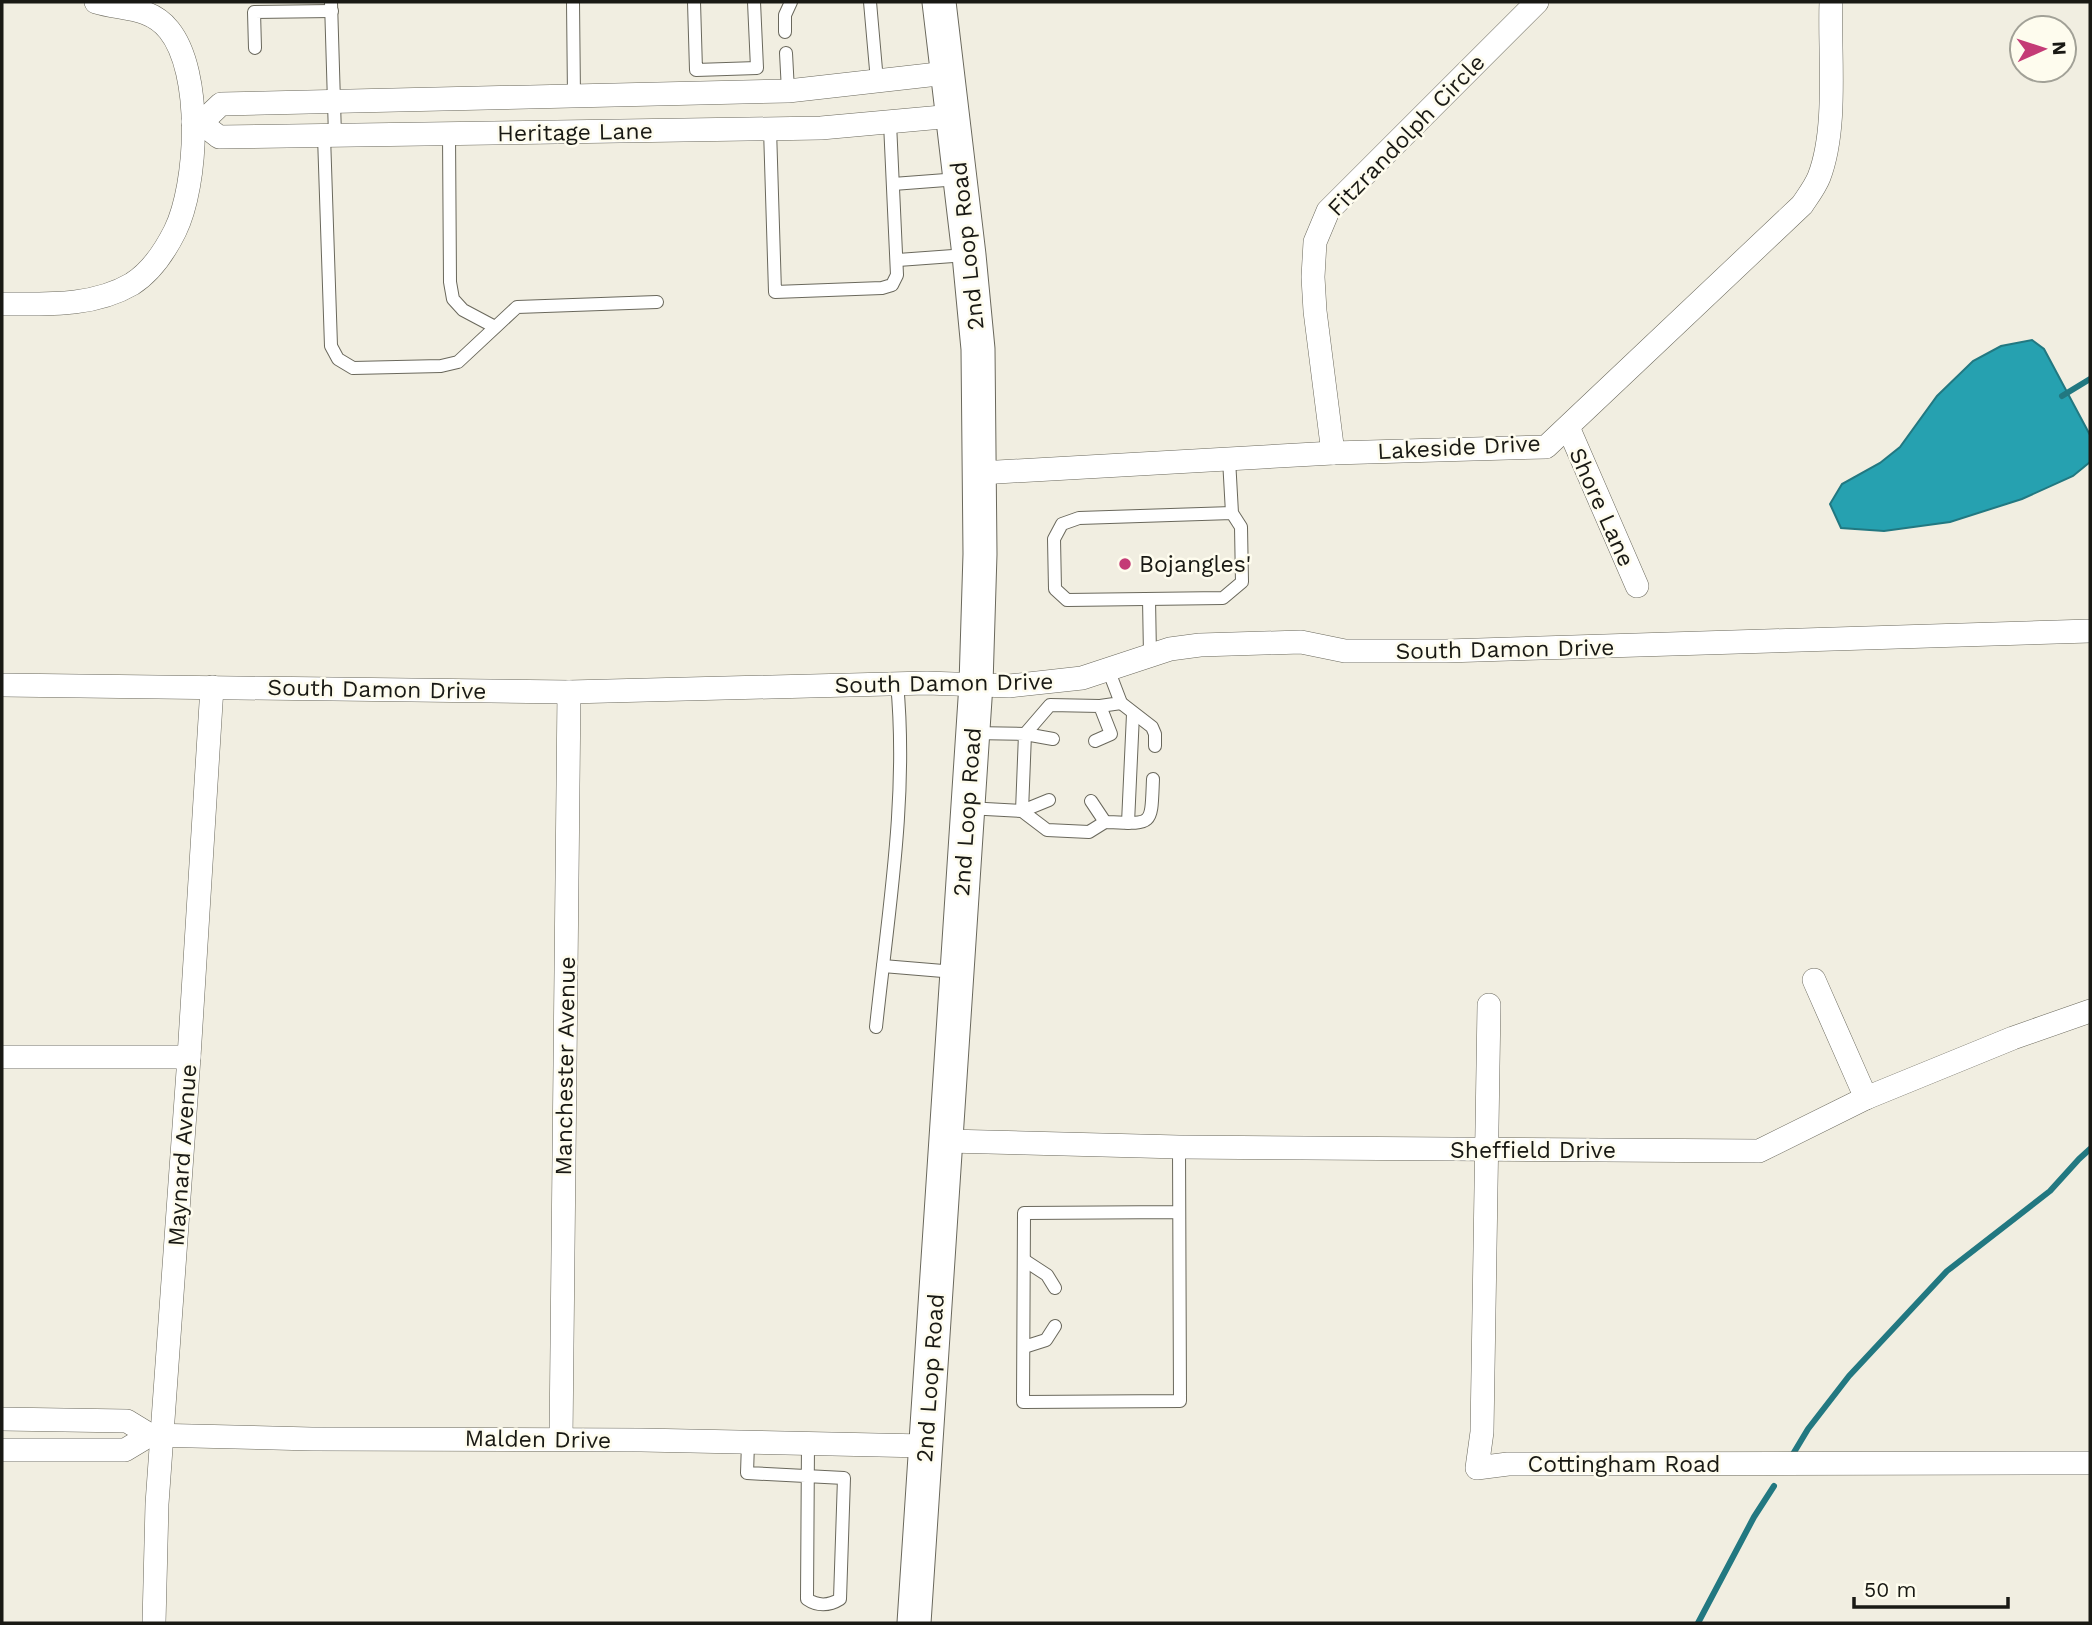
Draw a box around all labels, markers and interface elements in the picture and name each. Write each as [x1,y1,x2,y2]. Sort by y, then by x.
north arrow [2008,14,2078,84]
text: N [2048,40,2071,56]
street label: Fitzrandolph Circle [1322,49,1490,222]
street label: Heritage Lane [497,118,653,147]
street label: 2nd Loop Road [945,160,990,332]
street label: Lakeside Drive [1377,430,1541,465]
street label: Shore Lane [1563,444,1640,571]
place label: Bojangles' [1139,551,1251,578]
marker: Bojangles' [1117,556,1133,572]
street label: South Damon Drive [1395,634,1615,665]
street label: South Damon Drive [834,668,1054,699]
street label: South Damon Drive [267,674,487,705]
street label: 2nd Loop Road [948,727,987,897]
street label: Manchester Avenue [550,956,581,1176]
street label: Maynard Avenue [163,1063,202,1247]
street label: Sheffield Drive [1450,1137,1616,1164]
street label: 2nd Loop Road [911,1293,950,1463]
street label: Malden Drive [464,1425,611,1454]
street label: Cottingham Road [1528,1451,1720,1478]
scale bar [1854,1566,2008,1610]
text: 50 m [1864,1577,1916,1602]

